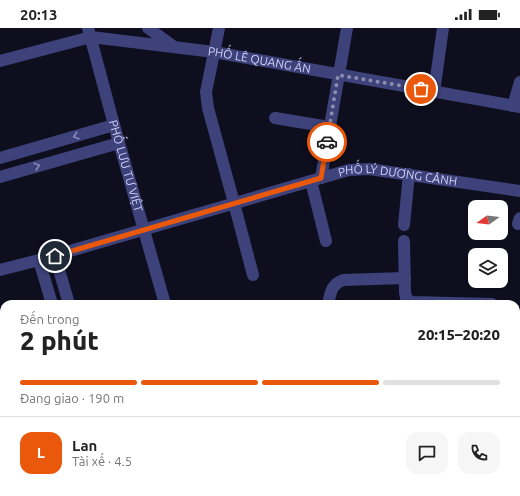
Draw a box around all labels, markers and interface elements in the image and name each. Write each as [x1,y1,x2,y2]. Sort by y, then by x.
text: 20:13 [20,6,58,23]
street label: PHỐ LÊ QUANG ẤN [207,44,312,75]
pin [404,72,438,106]
icon: bag [410,78,432,100]
street label: PHỐ LƯU TƯ VIỆT [107,118,145,214]
courier [307,122,347,162]
one-way arrow [73,131,80,140]
icon: car [316,131,338,153]
street label: PHỐ LÝ DƯƠNG CẢNH [336,160,458,188]
one-way arrow [34,162,41,171]
north arrow [468,200,508,240]
map controls [468,200,508,288]
pin [38,239,72,273]
icon: home [44,245,66,267]
button: layers [468,248,508,288]
text: Đến trong [20,312,79,326]
text: 2 phút [20,326,99,355]
text: 20:15–20:20 [417,326,500,343]
text: Đang giao · 190 m [20,391,124,405]
button: chat [406,432,448,474]
button: phone [458,432,500,474]
text: Lan [72,437,97,454]
text: L [37,444,45,461]
text: Tài xế · 4.5 [72,454,132,468]

